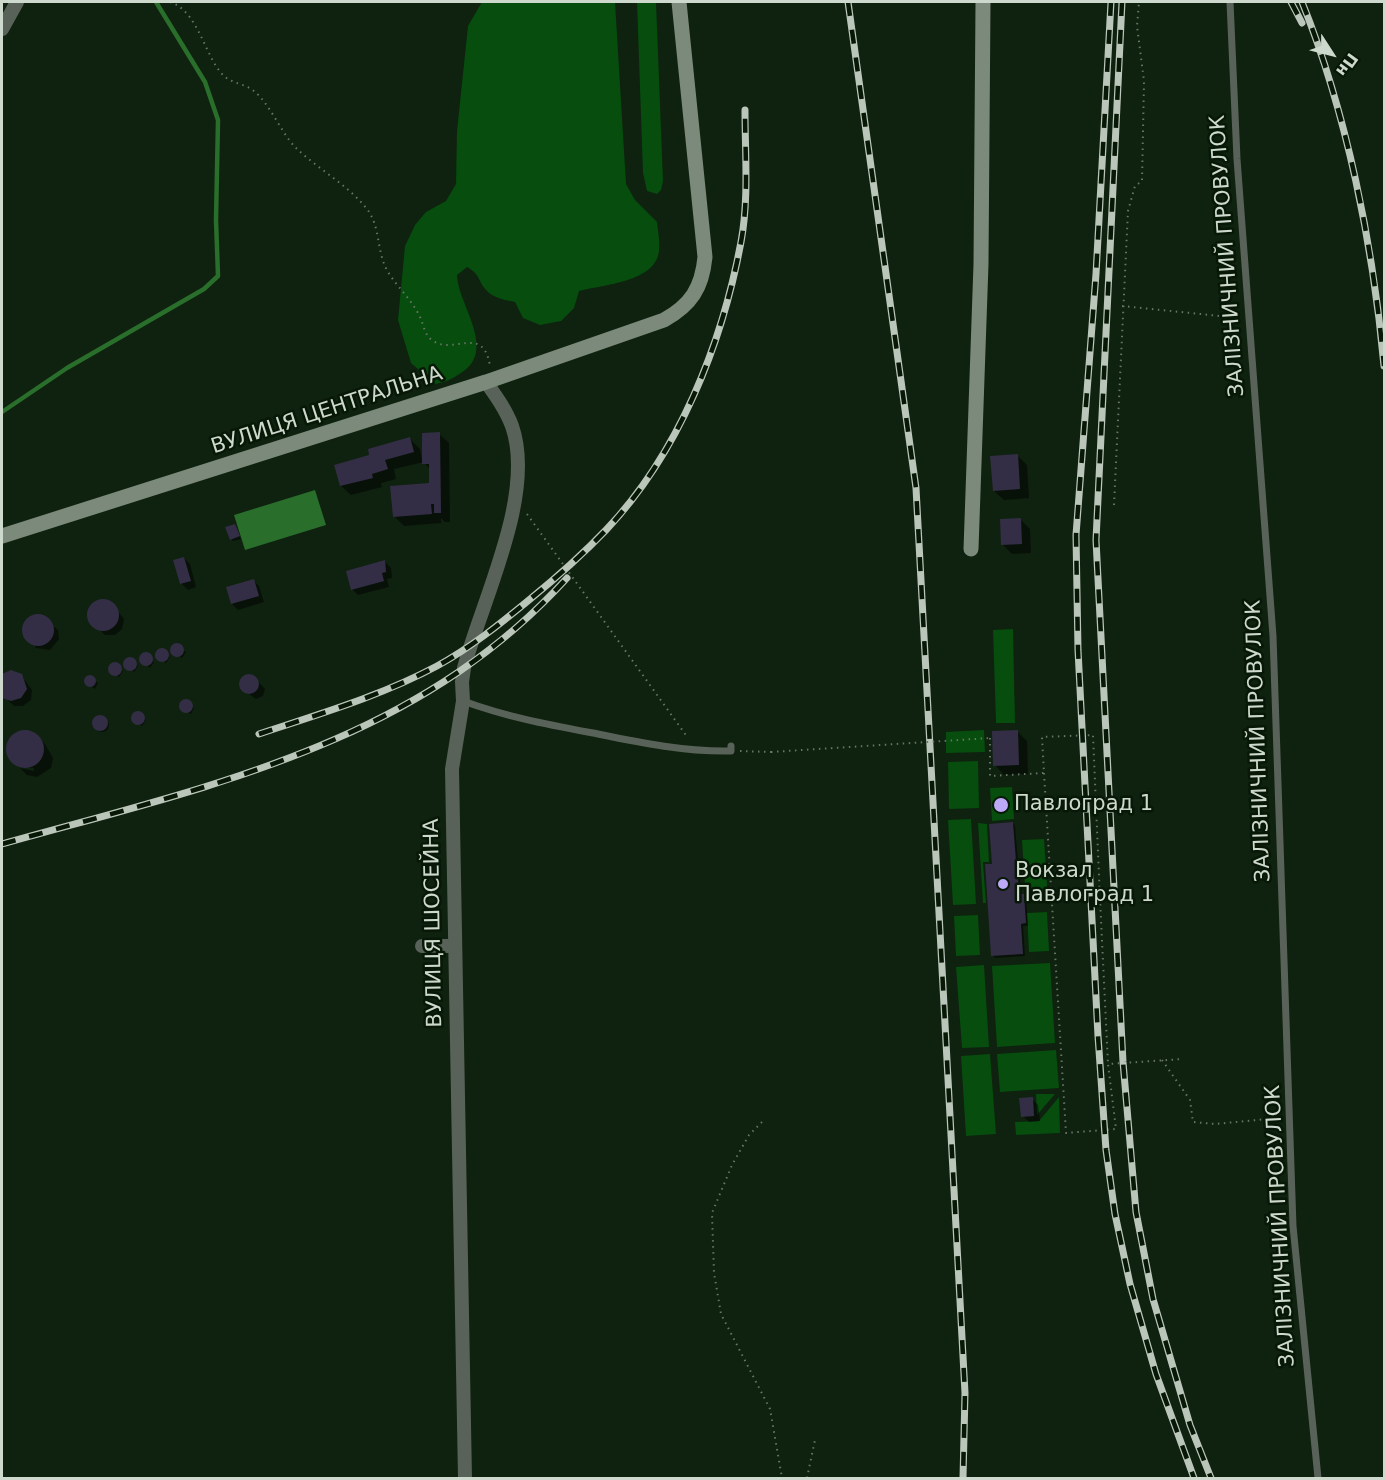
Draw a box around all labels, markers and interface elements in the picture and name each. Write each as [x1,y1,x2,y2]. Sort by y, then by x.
north arrow [1302,24,1362,84]
text: Пн [1332,49,1362,80]
street label: ЗАЛІЗНИЧНИЙ ПРОВУЛОК [1206,114,1250,398]
street label: ВУЛИЦЯ ЦЕНТРАЛЬНА [208,362,446,460]
street label: ЗАЛІЗНИЧНИЙ ПРОВУЛОК [1241,599,1277,883]
place label: Павлоград 1 [1014,792,1153,818]
marker: Павлоград 1 [992,796,1010,814]
street label: ВУЛИЦЯ ШОСЕЙНА [420,818,448,1028]
place label: Вокзал Павлоград 1 [1015,859,1154,909]
marker: Вокзал Павлоград 1 [996,877,1010,891]
street label: ЗАЛІЗНИЧНИЙ ПРОВУЛОК [1261,1084,1301,1368]

